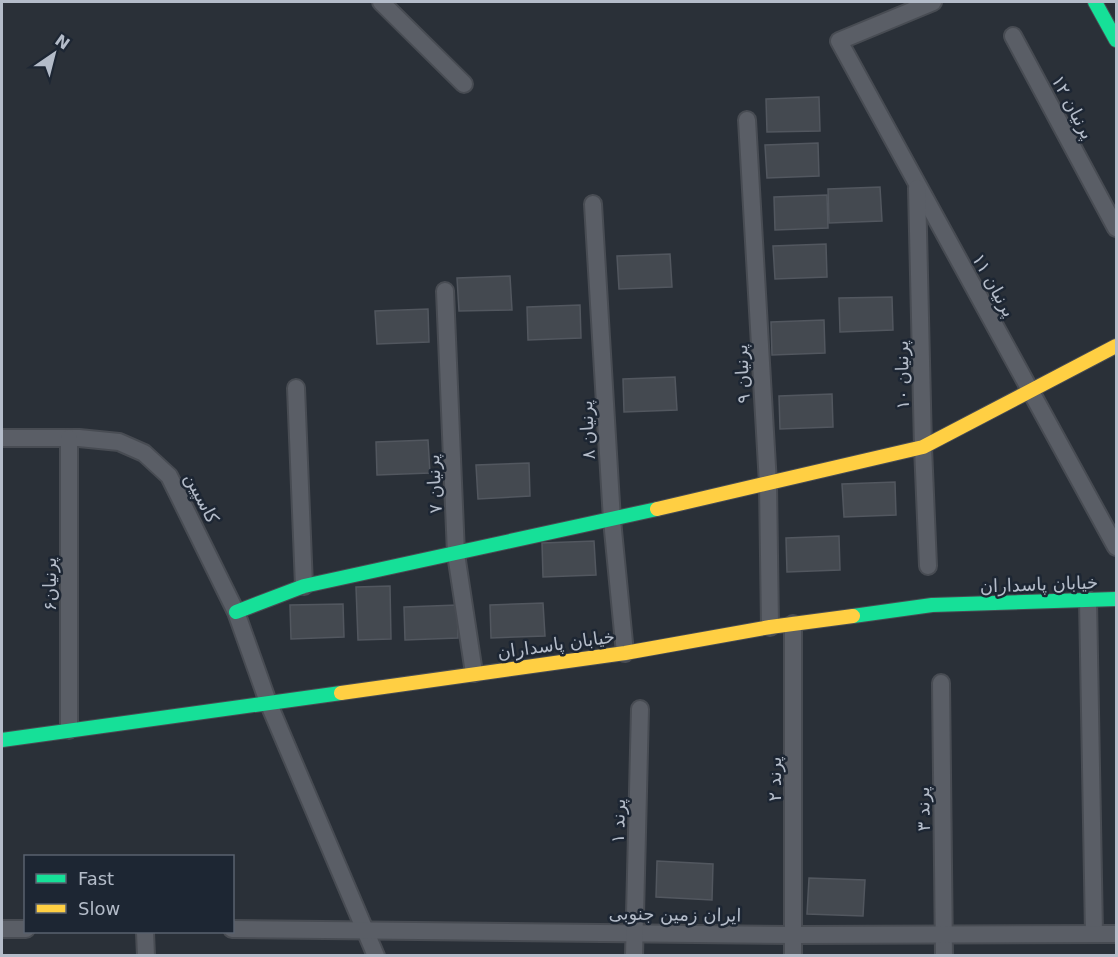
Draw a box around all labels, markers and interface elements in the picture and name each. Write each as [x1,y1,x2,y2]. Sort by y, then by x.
north arrow [24,24,84,84]
text: N [51,31,73,54]
street label: پرنیان ۱۲ [1047,72,1099,143]
street label: پرنیان ۱۱ [967,250,1020,321]
street label: پرنیان ۱۰ [891,340,914,410]
street label: پرنیان ۹ [730,344,755,404]
street label: پرنیان ۸ [575,400,600,460]
street label: پرنیان ۷ [422,454,447,514]
street label: کاسپین [180,469,224,528]
street label: پرنیان۶ [39,557,61,611]
street label: خیابان پاسداران [979,571,1099,598]
street label: خیابان پاسداران [496,625,616,664]
street label: پرند ۲ [764,757,786,801]
street label: پرند ۳ [912,786,935,832]
street label: پرند ۱ [607,798,630,844]
legend [24,855,234,933]
text: Fast [78,868,114,889]
text: Slow [78,898,120,919]
street label: ایران زمین جنوبی [608,902,742,927]

